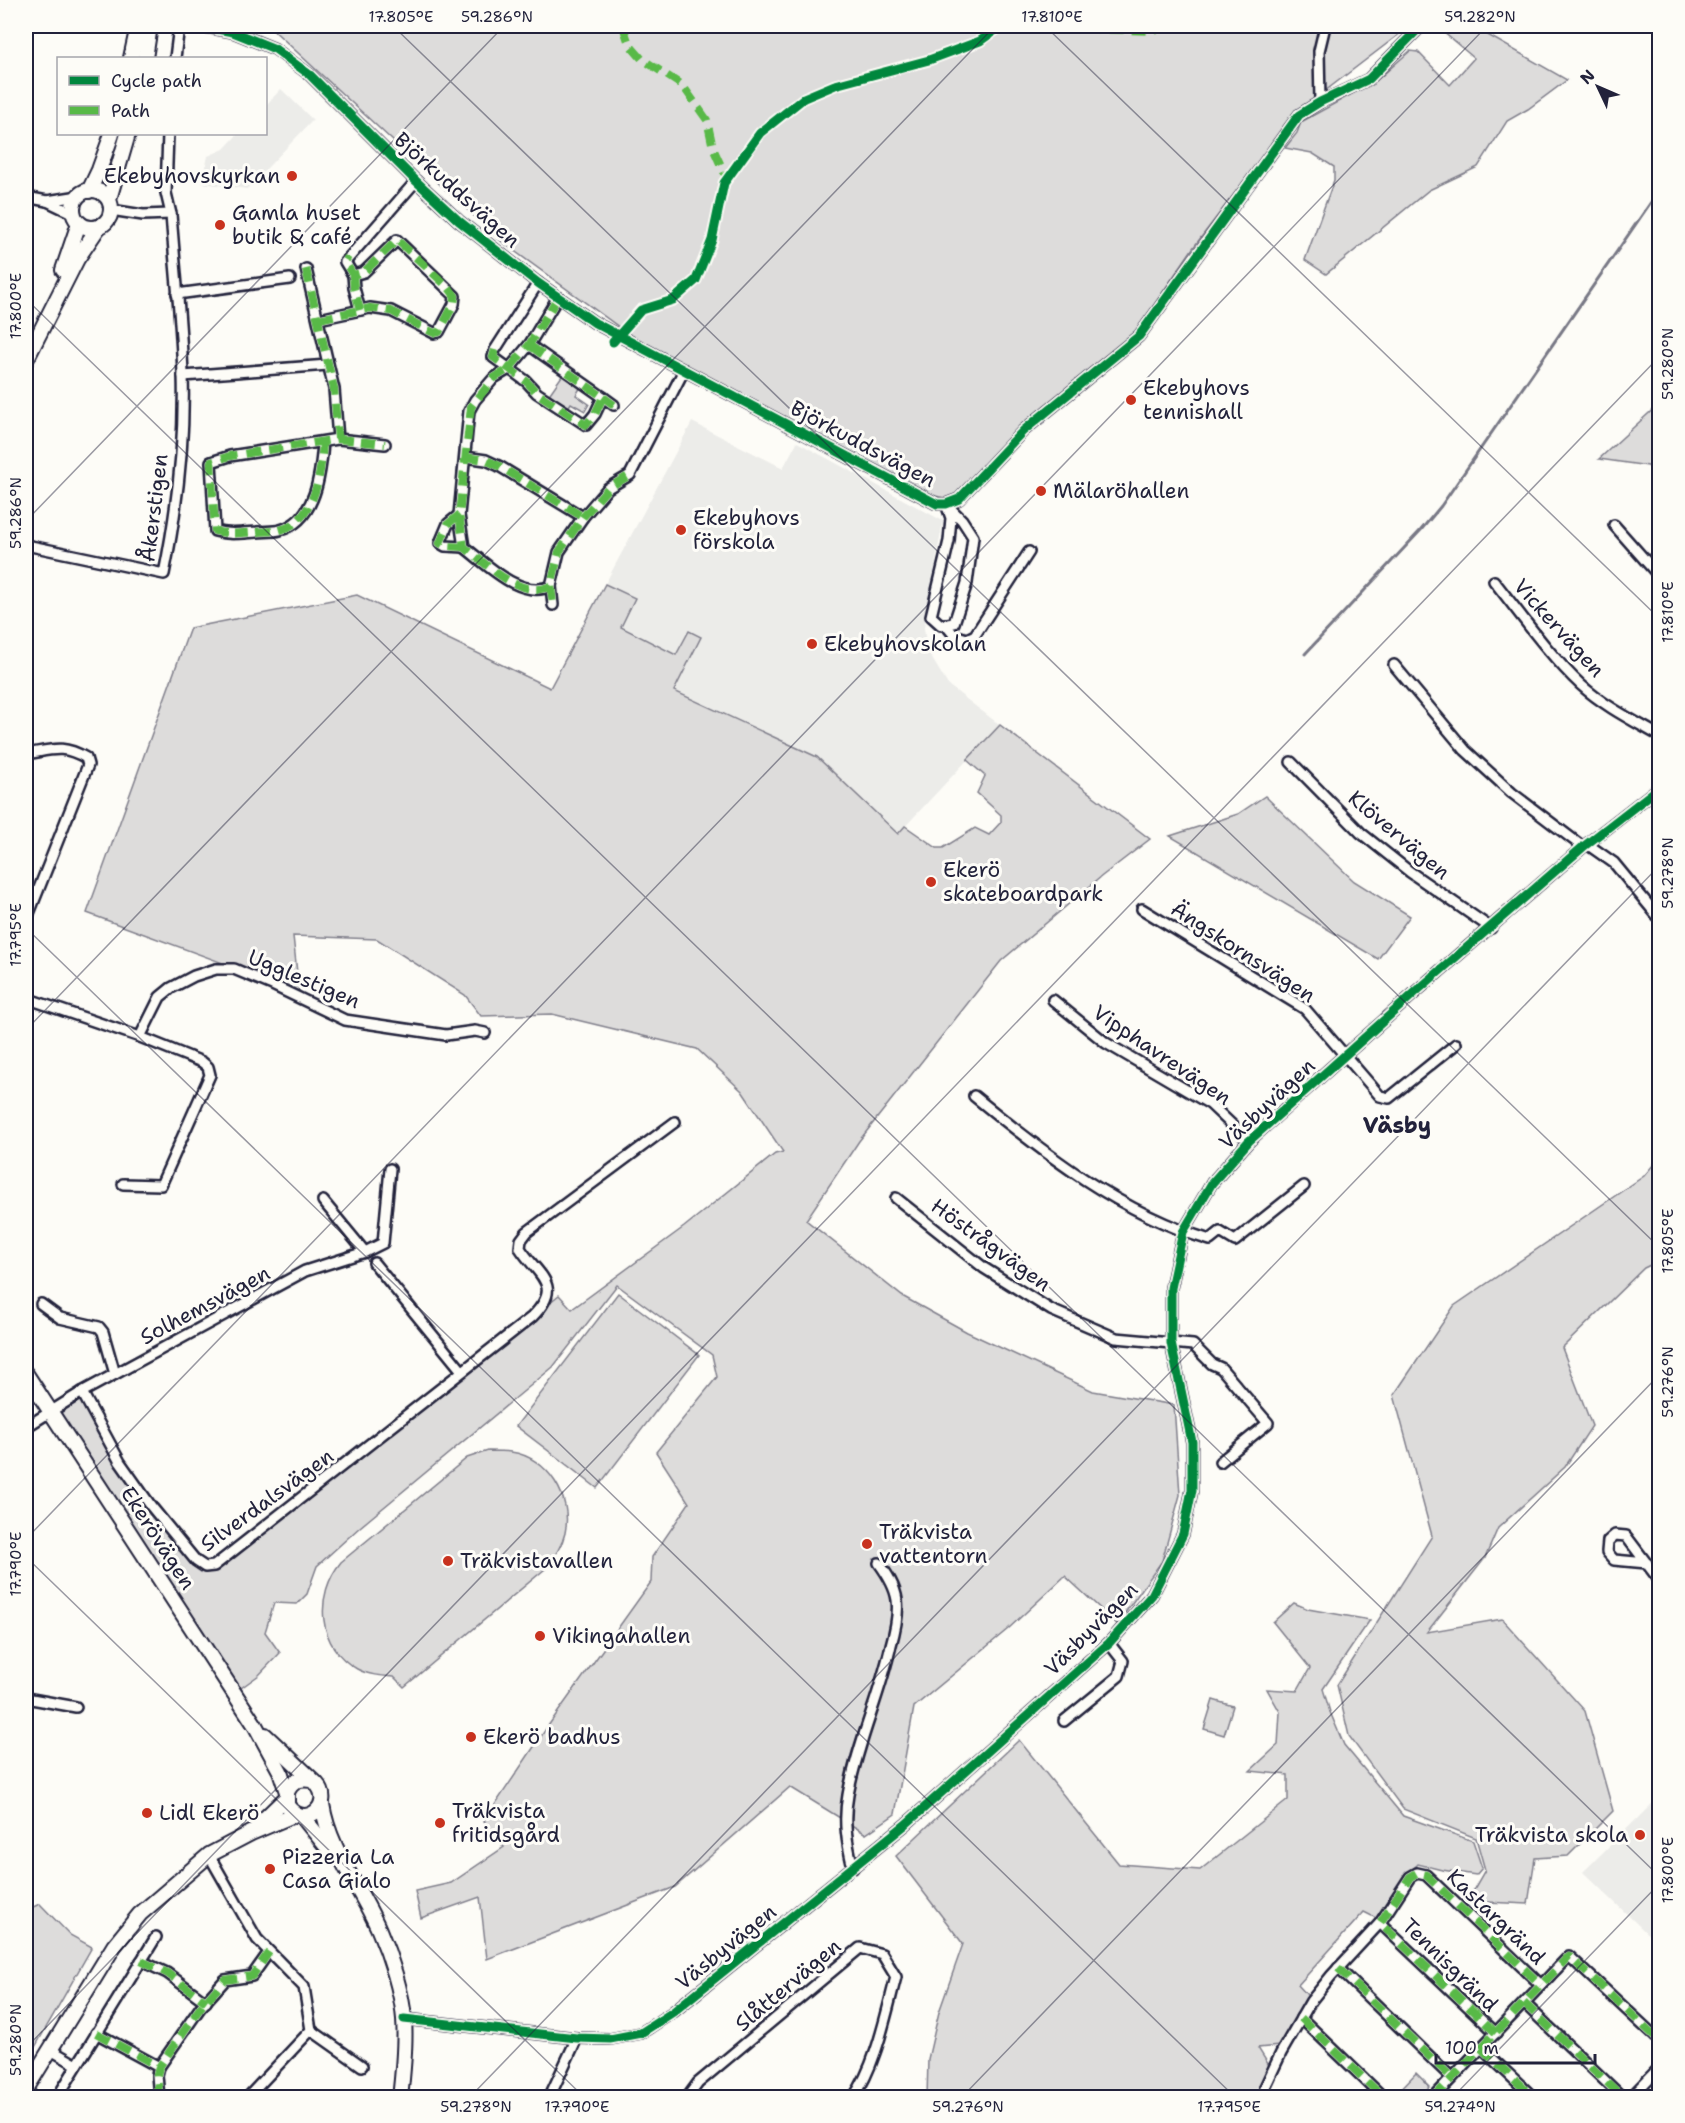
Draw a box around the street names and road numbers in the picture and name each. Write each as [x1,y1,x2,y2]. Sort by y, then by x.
street label: Björkuddsvägen [388,126,526,254]
street label: Björkuddsvägen [786,394,941,494]
street label: Åkerstigen [132,452,175,564]
street label: Vickervägen [1507,573,1611,683]
street label: Klövervägen [1342,784,1456,886]
street label: Ängskornsvägen [1165,895,1321,1009]
street label: Ugglestigen [244,943,364,1015]
street label: Vipphavrevägen [1087,998,1237,1112]
street label: Väsbyvägen [1213,1052,1321,1156]
street label: Höstrågvägen [925,1192,1057,1298]
street label: Solhemsvägen [135,1259,275,1351]
street label: Silverdalsvägen [195,1442,339,1558]
street label: Ekerövägen [114,1481,202,1595]
street label: Väsbyvägen [1038,1576,1144,1682]
street label: Kastargränd [1441,1863,1551,1971]
street label: Väsbyvägen [670,1898,782,1996]
street label: Tennisgränd [1396,1912,1504,2018]
street label: Slåttervägen [729,1932,847,2038]

